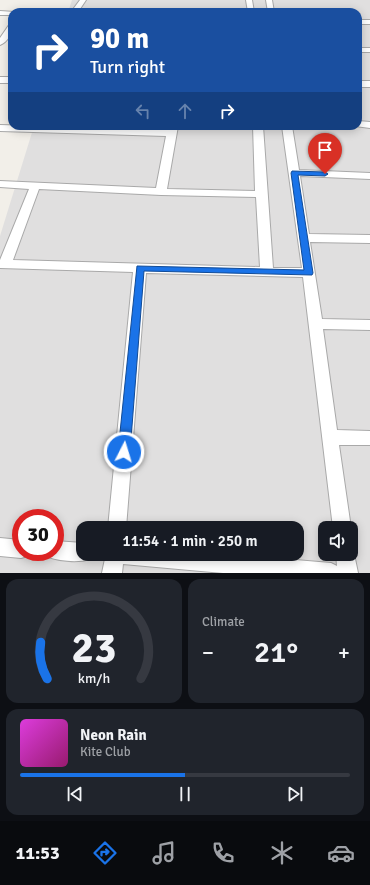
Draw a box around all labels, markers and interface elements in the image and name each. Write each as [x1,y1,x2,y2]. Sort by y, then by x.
text: 90 m [90,22,149,56]
icon: right [24,24,76,76]
text: Turn right [90,56,165,78]
icon: left [132,100,154,122]
icon: ahead [174,100,196,122]
icon: right [216,100,238,122]
pin [308,133,342,174]
icon: arrive [314,139,336,161]
position arrow [103,431,145,473]
speed limit sign: 30 [12,509,64,561]
map controls [318,521,358,561]
button: sound [318,521,358,561]
text: 11:54 · 1 min · 250 m [123,532,257,550]
text: Climate [202,614,245,630]
text: 23 [72,623,116,674]
text: 21° [254,634,298,671]
text: − [202,639,214,666]
text: + [338,639,350,666]
text: km/h [78,670,110,687]
text: Neon Rain [80,726,147,744]
text: Kite Club [80,744,131,760]
icon: previous [64,783,86,805]
icon: pause [174,783,196,805]
icon: next [284,783,306,805]
icon: directions [91,839,119,867]
icon: music [150,839,178,867]
icon: phone [209,839,237,867]
icon: climate [268,839,296,867]
icon: car [327,839,355,867]
text: 11:53 [15,842,60,864]

